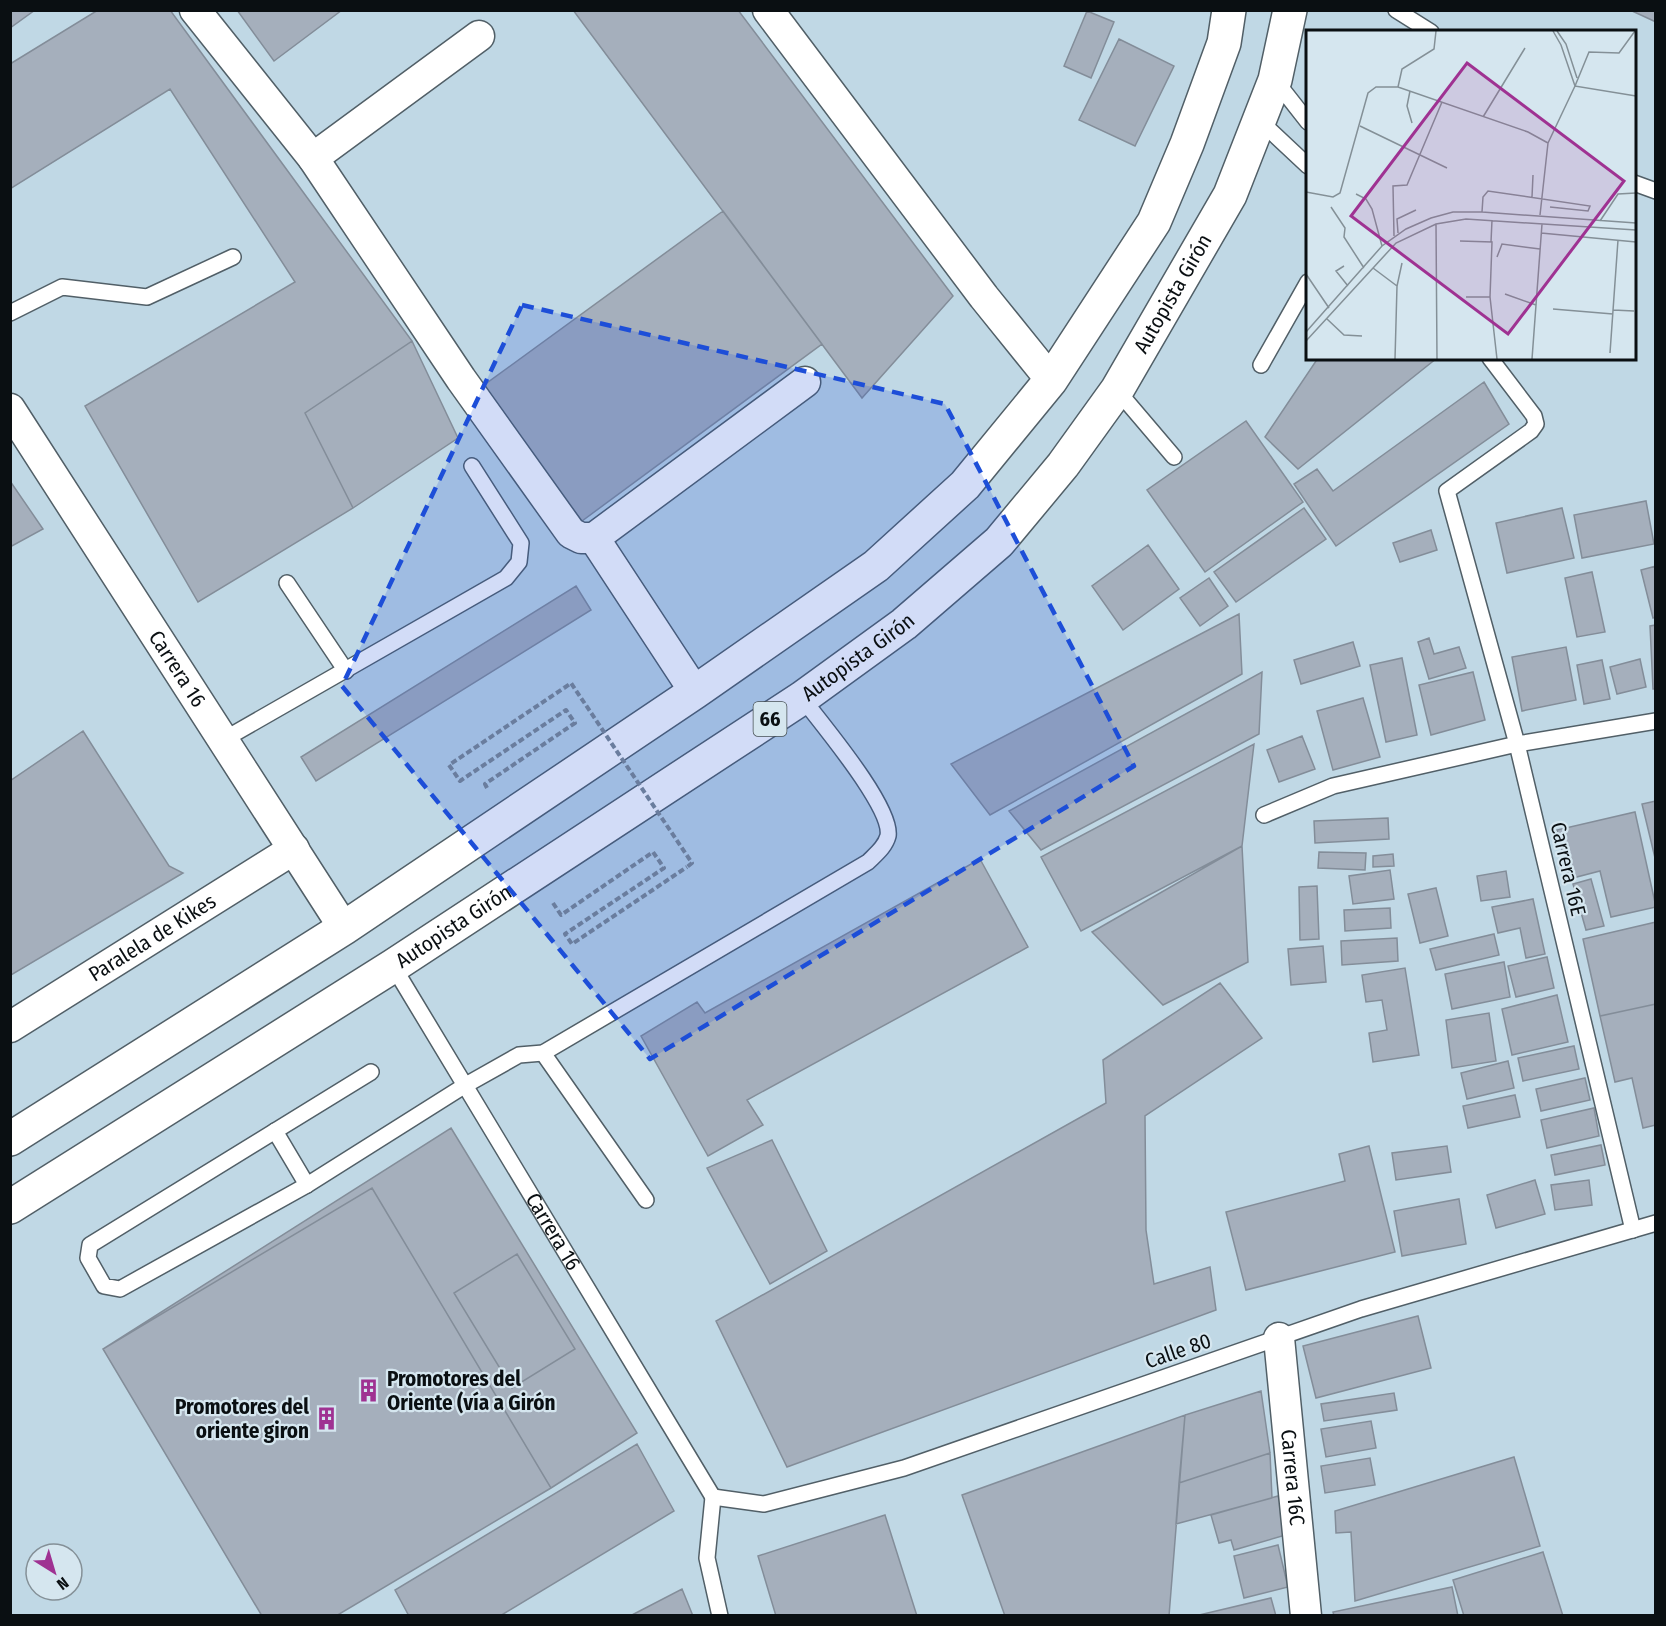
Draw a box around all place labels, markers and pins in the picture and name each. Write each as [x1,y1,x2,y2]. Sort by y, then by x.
place label: Promotores del Oriente (vía a Girón [387,1366,555,1416]
building icon: Promotores del Oriente (vía a Girón [356,1378,382,1404]
place label: Promotores del oriente giron [175,1394,309,1444]
building icon: Promotores del oriente giron [314,1406,340,1432]

